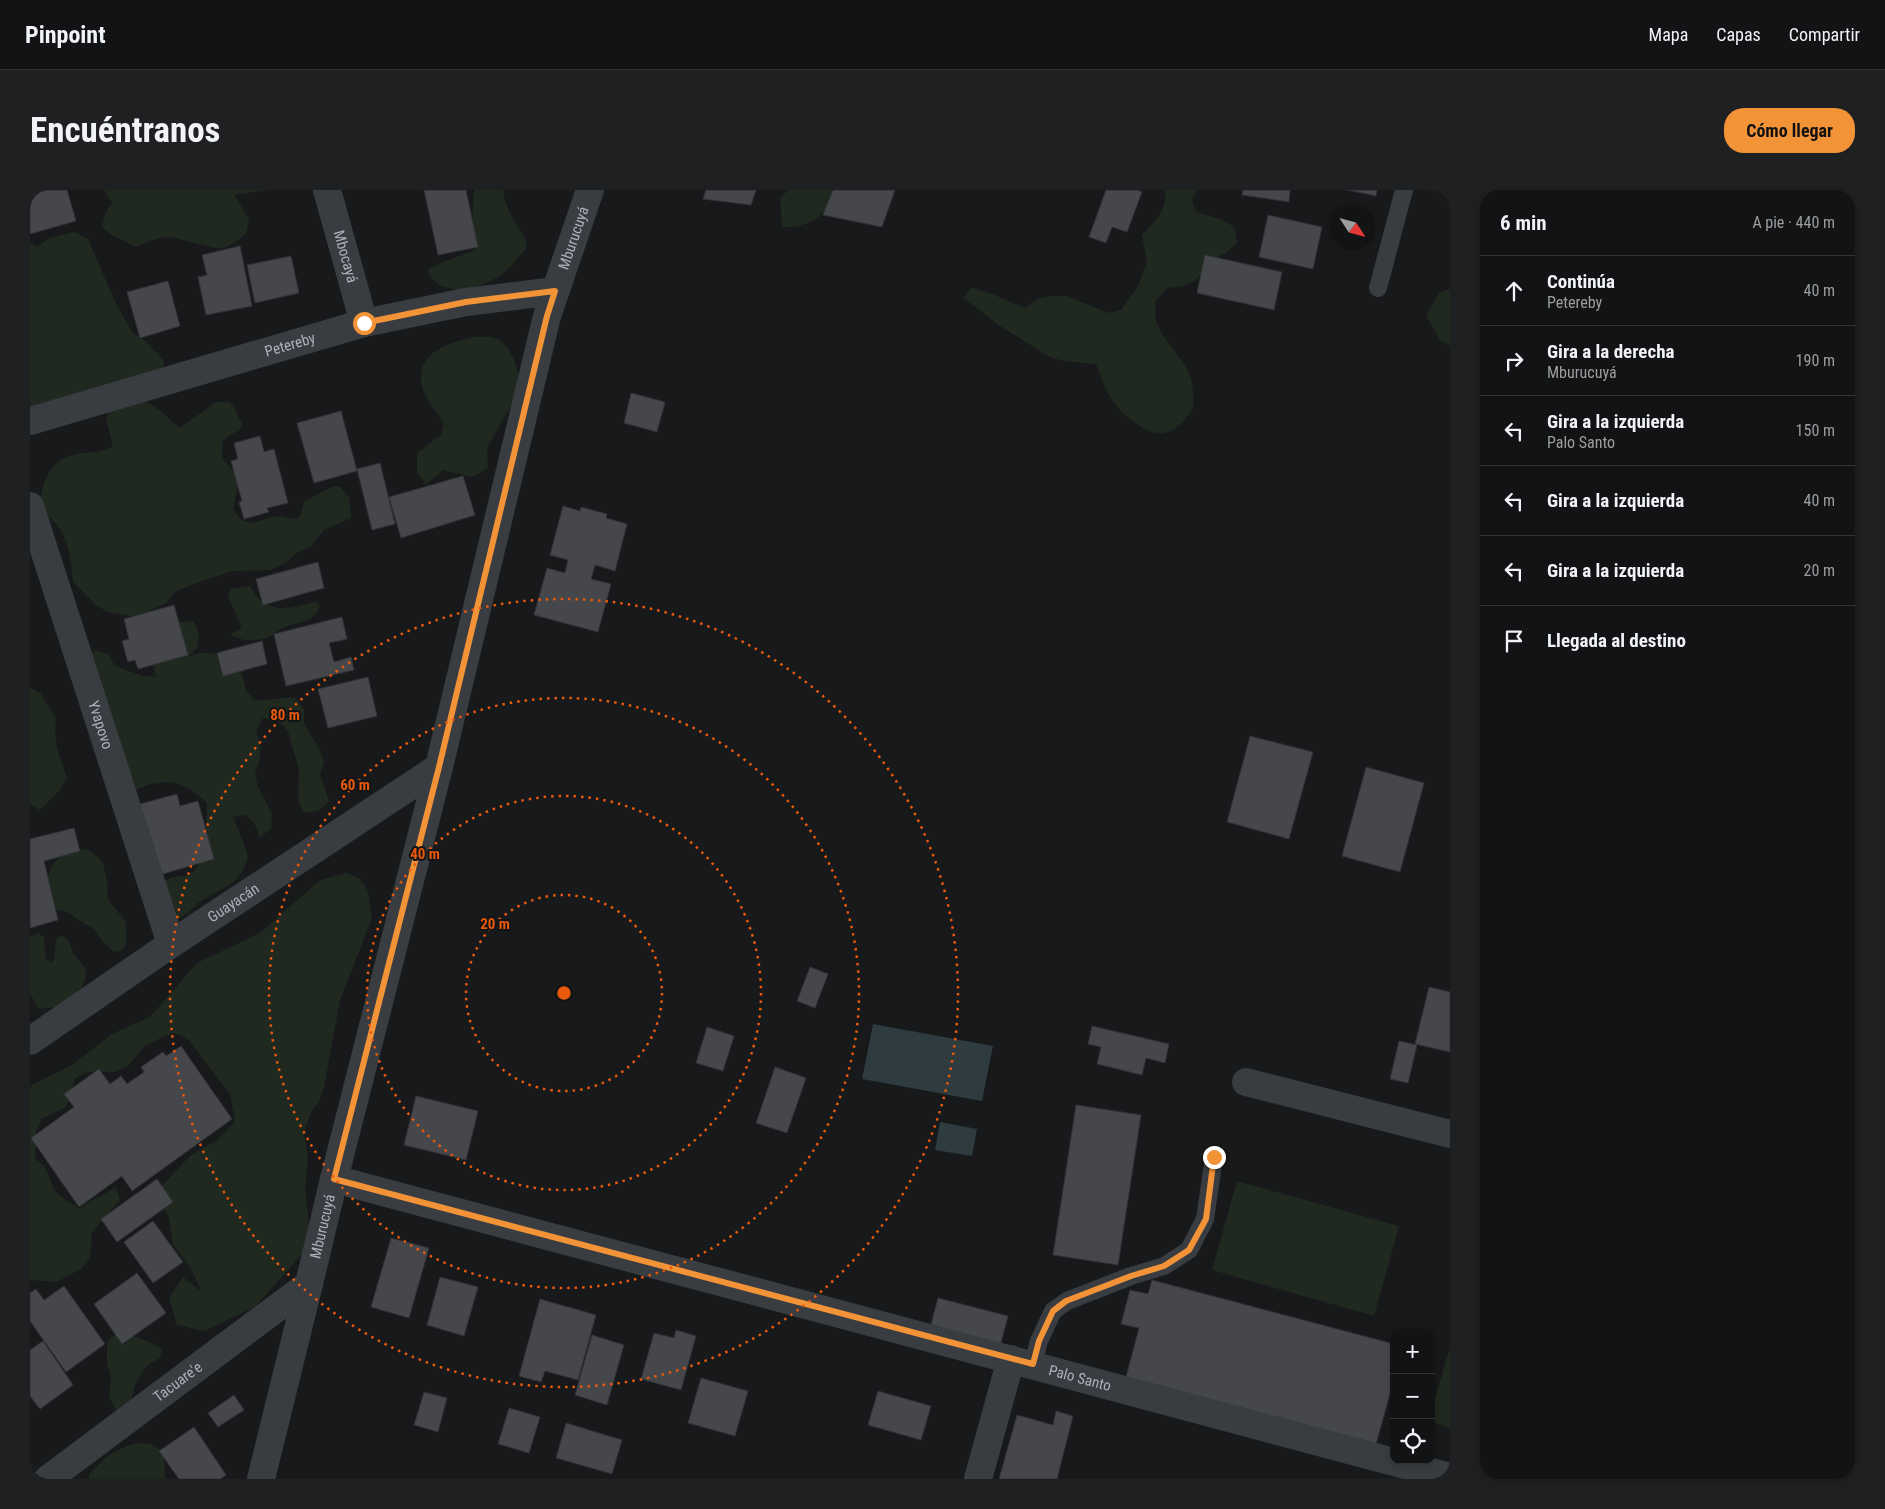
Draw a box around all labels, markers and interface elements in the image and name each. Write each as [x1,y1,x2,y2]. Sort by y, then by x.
text: Pinpoint [25,21,106,49]
text: Mapa [1649,24,1688,45]
text: Capas [1716,24,1761,45]
text: Compartir [1789,24,1860,45]
button: Cómo llegar [1724,108,1855,153]
text: Encuéntranos [30,110,221,151]
street label: Mburucuyá [555,204,593,272]
north arrow [1330,205,1375,250]
text: 6 min [1500,211,1547,235]
text: A pie · 440 m [1752,213,1835,232]
street label: Mbocayá [330,228,361,285]
text: Continúa [1547,270,1615,293]
icon: ahead [1500,277,1528,305]
text: 40 m [1803,281,1835,300]
text: Petereby [1547,293,1602,312]
route start [353,312,376,335]
street label: Petereby [263,329,317,361]
text: Gira a la derecha [1547,340,1674,363]
icon: right [1500,347,1528,375]
text: 190 m [1796,351,1835,370]
text: Mburucuyá [1547,363,1617,382]
text: Gira a la izquierda [1547,410,1684,433]
icon: left [1500,417,1528,445]
text: 150 m [1796,421,1835,440]
text: Palo Santo [1547,433,1615,452]
icon: left [1500,487,1528,515]
text: Gira a la izquierda [1547,489,1684,512]
text: 40 m [1803,491,1835,510]
icon: left [1500,557,1528,585]
text: Gira a la izquierda [1547,559,1684,582]
text: 20 m [1803,561,1835,580]
icon: arrive [1500,627,1528,655]
text: Llegada al destino [1547,629,1686,652]
street label: Yvapovo [84,698,117,751]
text: 80 m [270,706,300,724]
text: 60 m [340,776,370,794]
text: 40 m [410,845,440,863]
street label: Guayacán [204,879,263,926]
text: 20 m [480,915,510,933]
centre of rings [555,984,573,1002]
route end [1203,1146,1226,1169]
street label: Mburucuyá [306,1193,339,1260]
map controls [1390,1329,1435,1464]
button: + [1390,1329,1435,1374]
street label: Tacuare'e [150,1358,206,1406]
street label: Palo Santo [1047,1361,1113,1395]
button: − [1390,1374,1435,1419]
button: locate [1390,1419,1435,1464]

